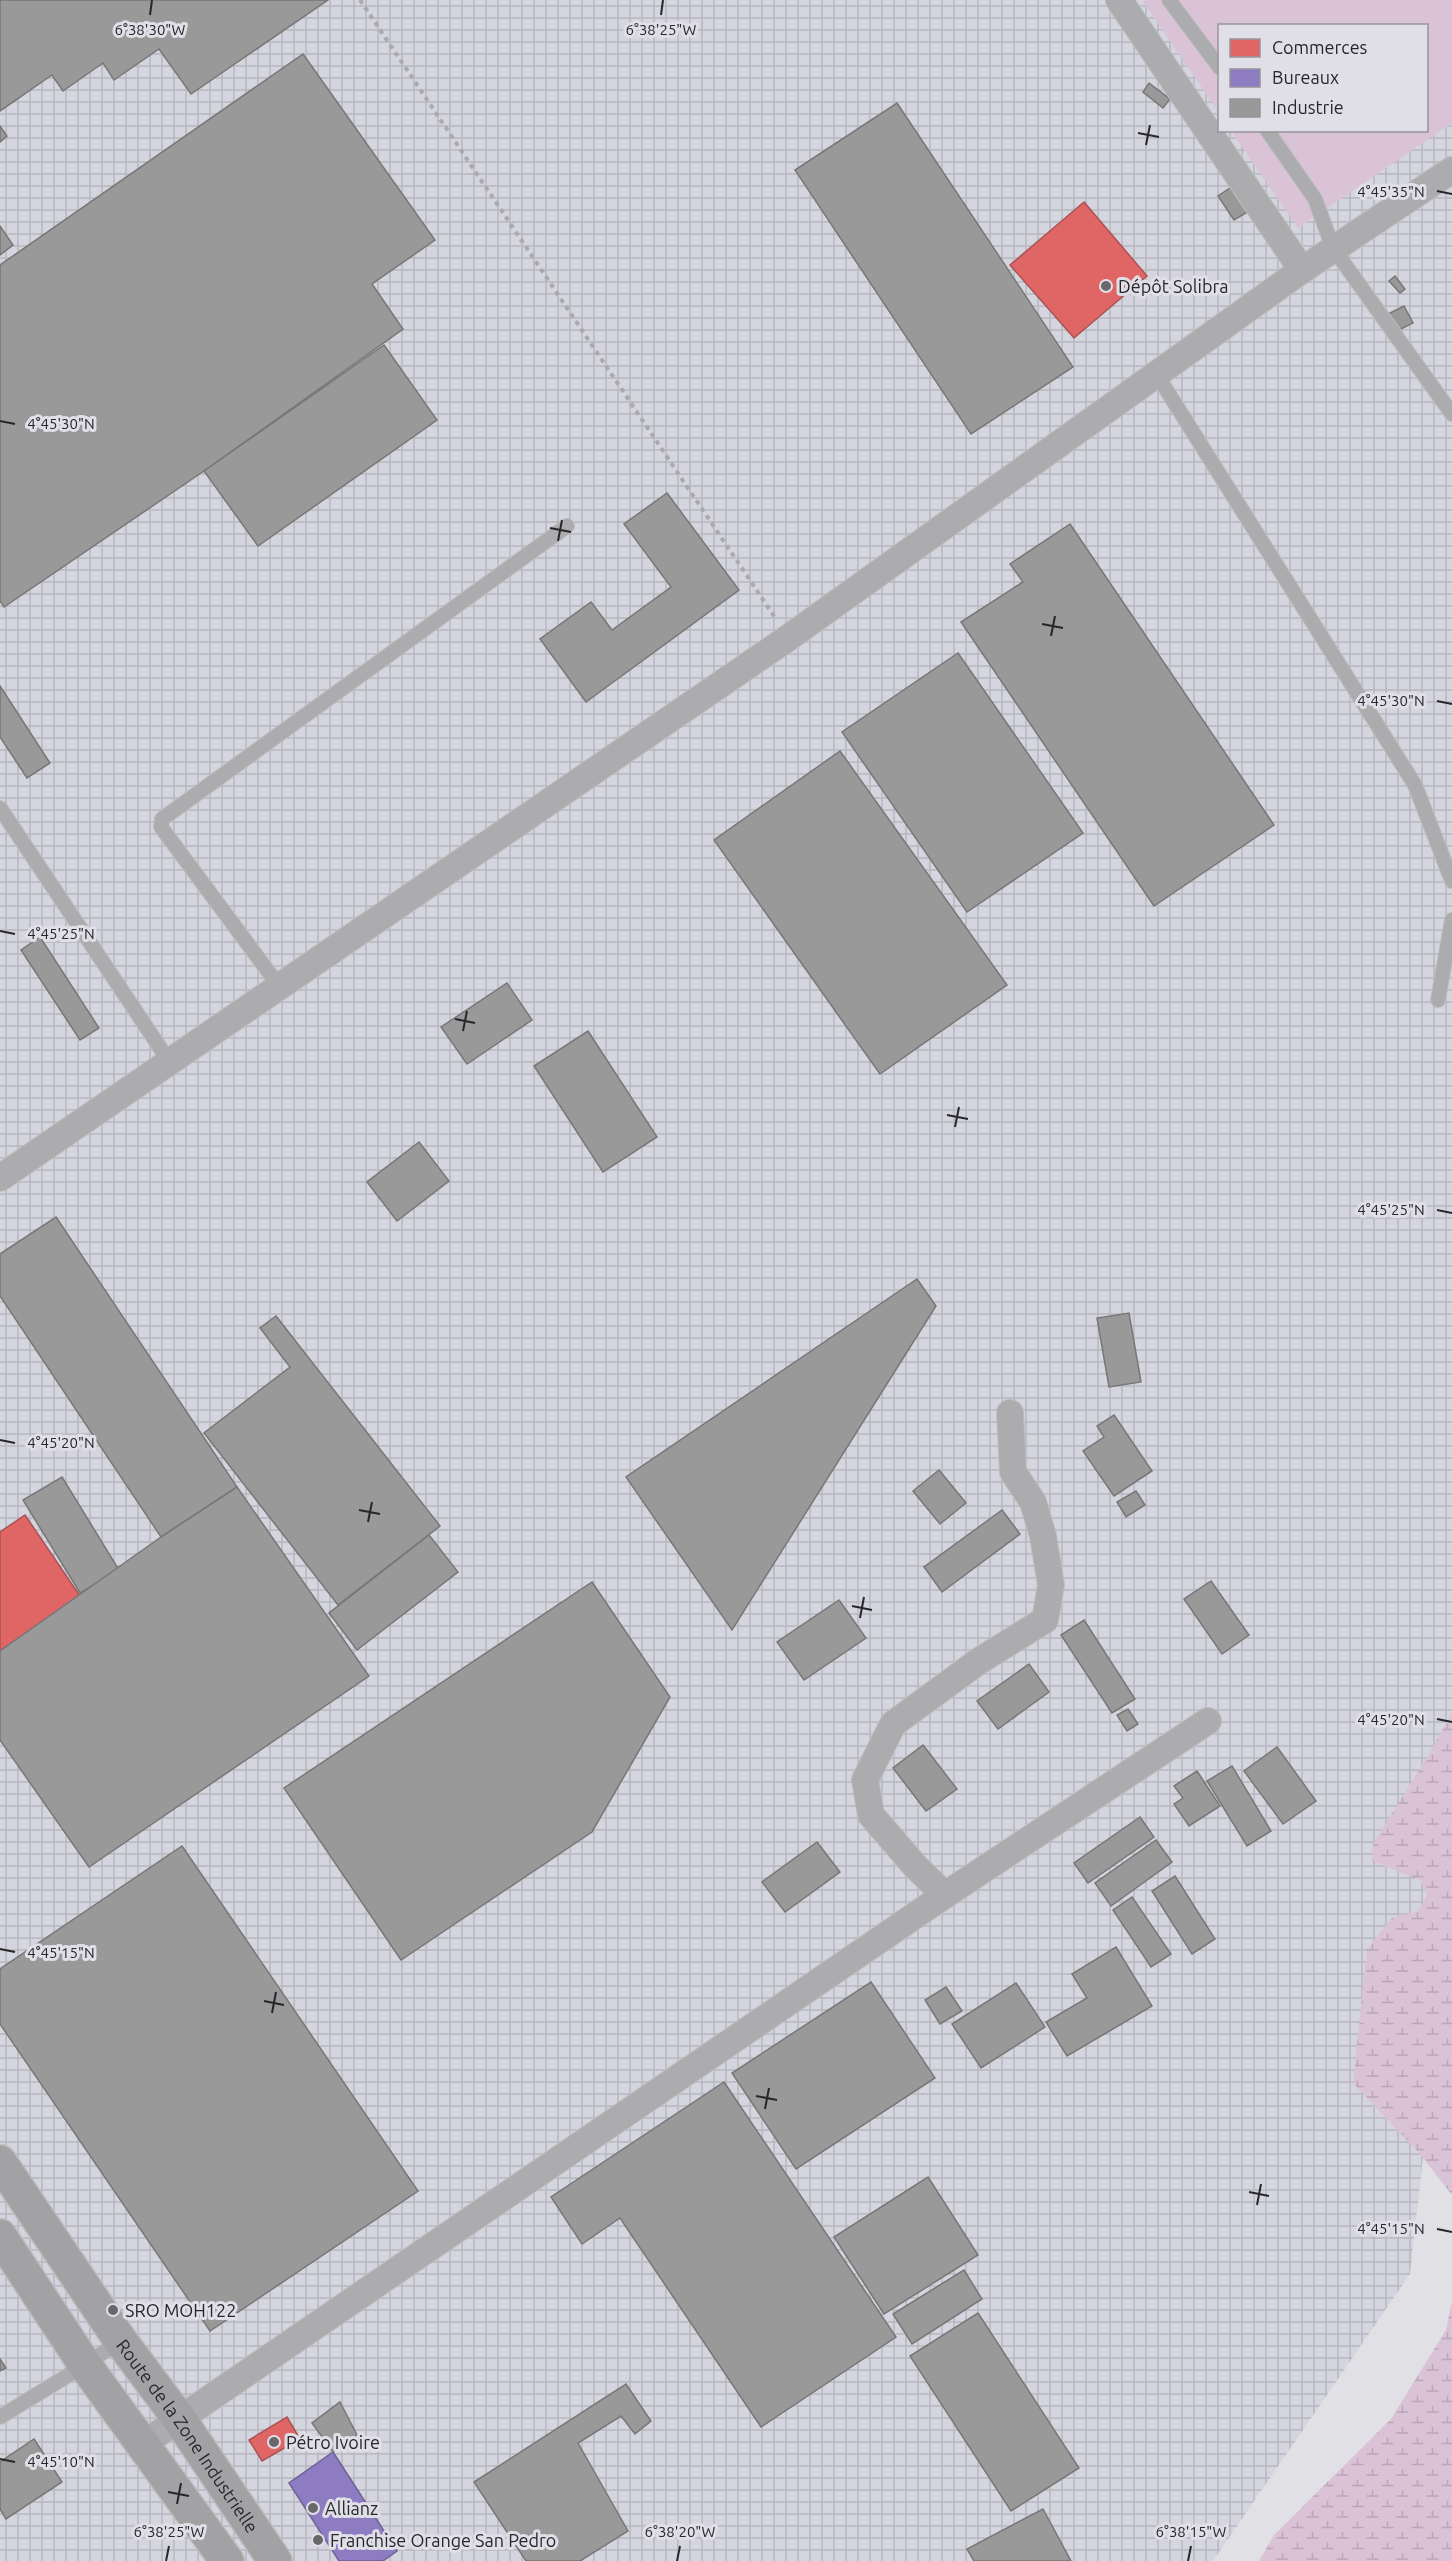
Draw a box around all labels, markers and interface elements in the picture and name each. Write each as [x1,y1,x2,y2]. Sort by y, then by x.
text: 6°38'30"W [115,21,186,38]
text: 6°38'25"W [626,21,697,38]
legend [1218,24,1428,132]
text: Commerces [1272,37,1368,57]
text: Bureaux [1272,67,1339,87]
text: Industrie [1272,97,1344,117]
text: 4°45'35"N [1357,183,1425,200]
place label: Dépôt Solibra [1118,276,1229,296]
marker: Dépôt Solibra [1099,279,1113,293]
text: 4°45'30"N [27,415,95,432]
text: 4°45'30"N [1357,692,1425,709]
text: 4°45'25"N [27,925,95,942]
text: 4°45'25"N [1357,1201,1425,1218]
text: 4°45'20"N [27,1434,95,1451]
text: 4°45'20"N [1357,1711,1425,1728]
text: 4°45'15"N [27,1944,95,1961]
text: 4°45'15"N [1357,2220,1425,2237]
place label: SRO MOH122 [125,2300,236,2320]
marker: SRO MOH122 [106,2303,120,2317]
street label: Route de la Zone Industrielle [113,2335,263,2536]
place label: Pétro Ivoire [286,2432,380,2452]
marker: Pétro Ivoire [267,2435,281,2449]
text: 4°45'10"N [27,2453,95,2470]
place label: Allianz [325,2498,378,2518]
marker: Allianz [306,2501,320,2515]
text: 6°38'25"W [134,2523,205,2540]
text: 6°38'20"W [645,2523,716,2540]
text: 6°38'15"W [1156,2523,1227,2540]
place label: Franchise Orange San Pedro [330,2530,556,2550]
marker: Franchise Orange San Pedro [311,2533,325,2547]

